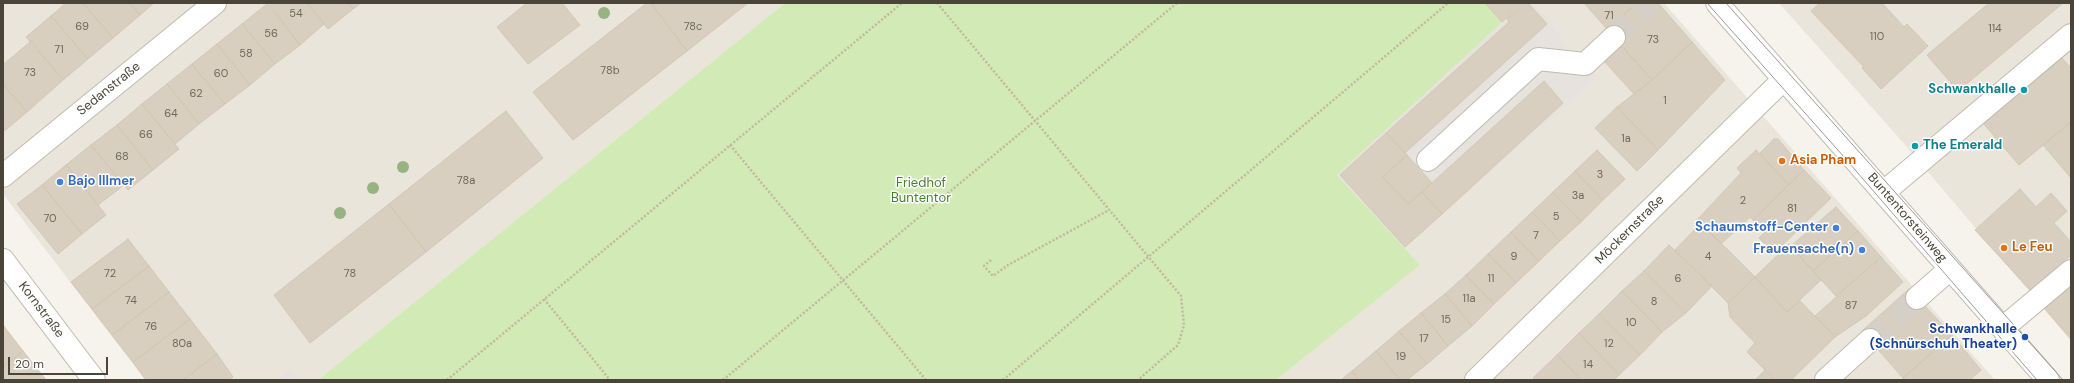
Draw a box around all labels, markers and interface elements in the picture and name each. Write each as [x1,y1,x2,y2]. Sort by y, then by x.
house number: 54 [289,7,303,21]
house number: 71 [1604,9,1614,23]
house number: 69 [75,20,89,34]
house number: 78c [684,20,702,34]
house number: 114 [1988,22,2002,36]
house number: 56 [264,27,278,41]
house number: 110 [1870,30,1884,44]
house number: 73 [1647,33,1659,47]
house number: 71 [54,43,64,57]
house number: 58 [239,47,253,61]
street label: Sedanstraße [74,59,144,119]
house number: 78b [600,64,620,78]
house number: 73 [24,66,36,80]
house number: 60 [214,67,228,81]
place label: Schwankhalle [1928,82,2016,98]
marker: Schwankhalle [2019,85,2029,95]
house number: 62 [190,87,202,101]
house number: 1 [1663,94,1667,108]
house number: 64 [164,107,178,121]
house number: 66 [139,128,153,142]
house number: 1a [1621,132,1631,146]
place label: The Emerald [1923,138,2002,154]
marker: The Emerald [1910,141,1920,151]
house number: 68 [115,150,129,164]
place label: Asia Pham [1790,153,1856,169]
marker: Asia Pham [1777,156,1787,166]
house number: 3 [1597,168,1603,182]
street label: Buntentorsteinweg [1864,170,1950,266]
place label: Bajo Illmer [68,174,134,190]
house number: 78a [457,174,475,188]
park label: Friedhof Buntentor [891,176,951,207]
marker: Bajo Illmer [55,177,65,187]
house number: 3a [1572,189,1584,203]
street label: Möckernstraße [1592,192,1668,268]
house number: 2 [1740,194,1746,208]
house number: 81 [1787,202,1797,216]
house number: 5 [1553,210,1559,224]
house number: 70 [43,212,57,226]
place label: Schaumstoff-Center [1695,220,1828,236]
marker: Schaumstoff-Center [1831,223,1841,233]
house number: 7 [1533,229,1539,243]
place label: Le Feu [2012,240,2053,256]
place label: Frauensache(n) [1753,242,1854,258]
marker: Le Feu [1999,243,2009,253]
marker: Frauensache(n) [1857,245,1867,255]
house number: 9 [1511,250,1517,264]
house number: 4 [1705,250,1711,264]
house number: 72 [104,267,116,281]
house number: 78 [344,267,356,281]
house number: 11 [1488,272,1494,286]
house number: 6 [1675,272,1681,286]
street label: Kornstraße [15,279,67,341]
house number: 11a [1463,292,1475,306]
house number: 74 [125,294,137,308]
house number: 8 [1651,295,1657,309]
house number: 87 [1845,299,1857,313]
house number: 15 [1441,313,1451,327]
house number: 10 [1626,316,1636,330]
house number: 76 [145,320,157,334]
place label: Schwankhalle (Schnürschuh Theater) [1870,322,2017,353]
house number: 17 [1419,332,1429,346]
marker: Schwankhalle (Schnürschuh Theater) [2020,332,2030,342]
house number: 80a [172,337,192,351]
house number: 12 [1604,337,1614,351]
scale bar [10,349,110,375]
house number: 19 [1396,350,1406,364]
text: 20 m [15,356,44,372]
house number: 14 [1583,358,1593,372]

